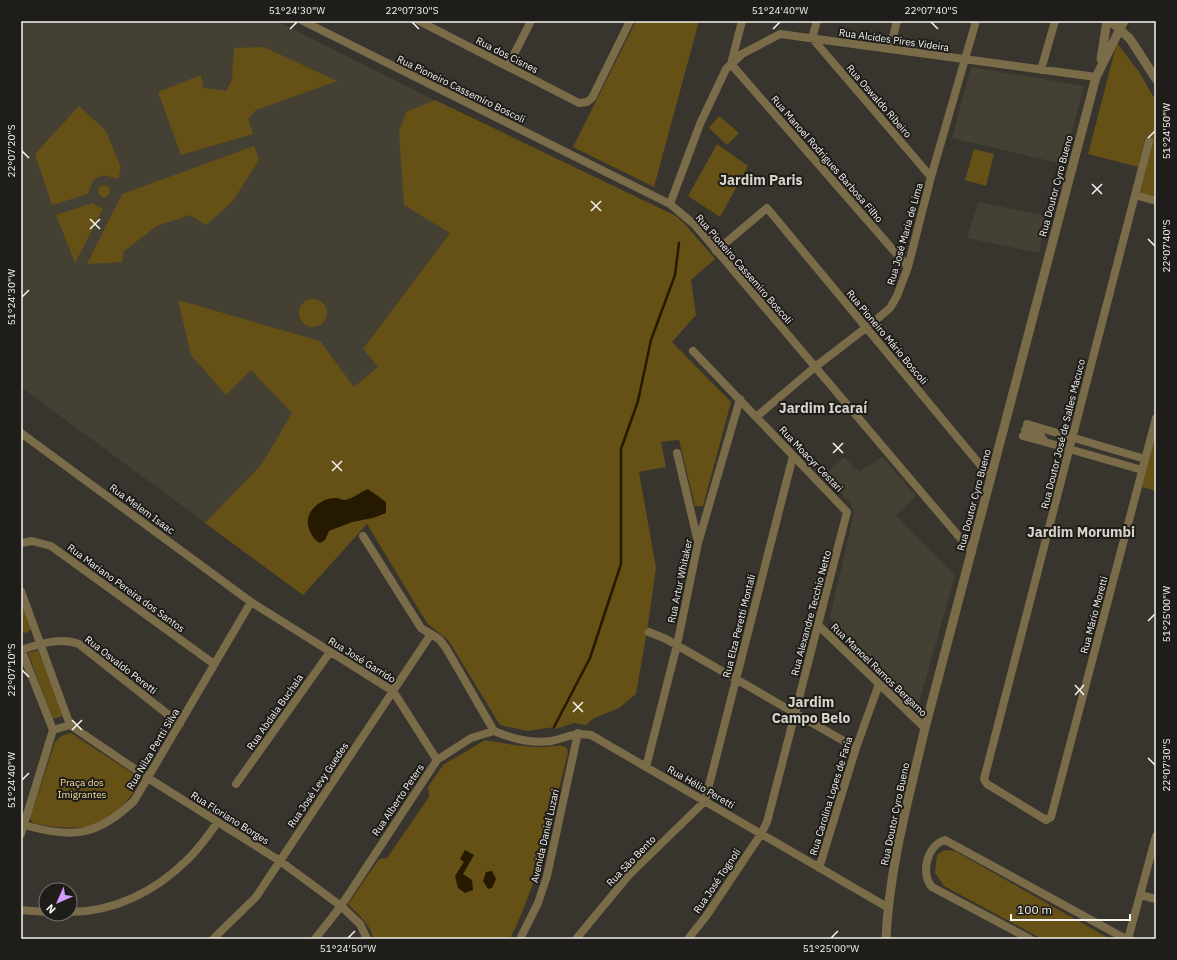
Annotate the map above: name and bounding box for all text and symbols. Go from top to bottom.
text: 51°24'30"W [269,4,325,17]
text: 22°07'30"S [385,4,439,17]
text: 51°24'40"W [752,4,808,17]
text: 22°07'40"S [904,4,958,17]
street label: Rua Alcides Pires Videira [838,26,951,54]
street label: Rua dos Cisnes [474,34,540,76]
street label: Rua Pioneiro Cassemiro Boscoli [395,52,527,126]
street label: Rua Oswaldo Ribeiro [844,62,915,141]
street label: Rua Manoel Rodrigues Barbosa Filho [768,93,886,226]
text: 51°24'50"W [1160,103,1173,159]
text: 22°07'20"S [5,124,18,178]
street label: Rua Doutor Cyro Bueno [1036,133,1076,238]
district label: Jardim Paris [719,171,803,189]
street label: Rua José Maria de Lima [884,181,926,287]
street label: Rua Pioneiro Cassemiro Boscoli [693,211,795,327]
text: 22°07'40"S [1160,219,1173,273]
text: 51°24'30"W [5,269,18,325]
street label: Rua Pioneiro Mário Boscoli [844,287,930,387]
street label: Rua Doutor José de Salles Macuco [1038,357,1088,510]
district label: Jardim Icaraí [779,399,868,417]
street label: Rua Moacyr Cestari [776,423,846,495]
street label: Rua Doutor Cyro Bueno [954,447,994,552]
street label: Rua Melem Isaac [107,481,177,537]
district label: Jardim Morumbi [1027,523,1135,541]
street label: Rua Artur Whitaker [665,538,695,624]
street label: Rua Mariano Pereira dos Santos [65,541,187,635]
street label: Rua Alexandre Tecchio Netto [788,548,834,677]
street label: Rua Elza Peretti Montali [720,573,758,679]
street label: Rua Mário Moretti [1077,575,1111,655]
text: 51°25'00"W [1160,586,1173,642]
street label: Rua Manoel Ramos Bergamo [828,621,930,720]
street label: Rua Osvaldo Peretti [82,633,160,697]
street label: Rua José Garrido [326,634,398,686]
text: 22°07'10"S [5,643,18,697]
street label: Rua Abdala Buchala [244,671,306,753]
district label: Jardim Campo Belo [772,693,850,727]
street label: Rua Nilza Pertti Silva [124,706,183,792]
street label: Rua Carolina Lopes de Faria [807,734,856,857]
text: 22°07'30"S [1160,738,1173,792]
street label: Rua José Levy Guedes [285,740,351,830]
text: 51°24'40"W [5,752,18,808]
street label: Rua Alberto Peters [369,761,427,839]
street label: Rua Doutor Cyro Bueno [878,761,912,867]
street label: Rua Hélio Peretti [665,763,737,811]
park label: Praça dos Imigrantes [58,776,107,801]
street label: Avenida Daniel Luzari [528,788,562,884]
street label: Rua Floriano Borges [188,789,272,847]
street label: Rua São Bento [604,833,659,889]
street label: Rua José Tognoli [690,846,744,916]
north arrow [38,882,78,922]
scale bar [1011,896,1130,922]
text: N [43,901,59,917]
text: 100 m [1017,902,1052,917]
text: 51°24'50"W [320,942,376,955]
text: 51°25'00"W [803,942,859,955]

